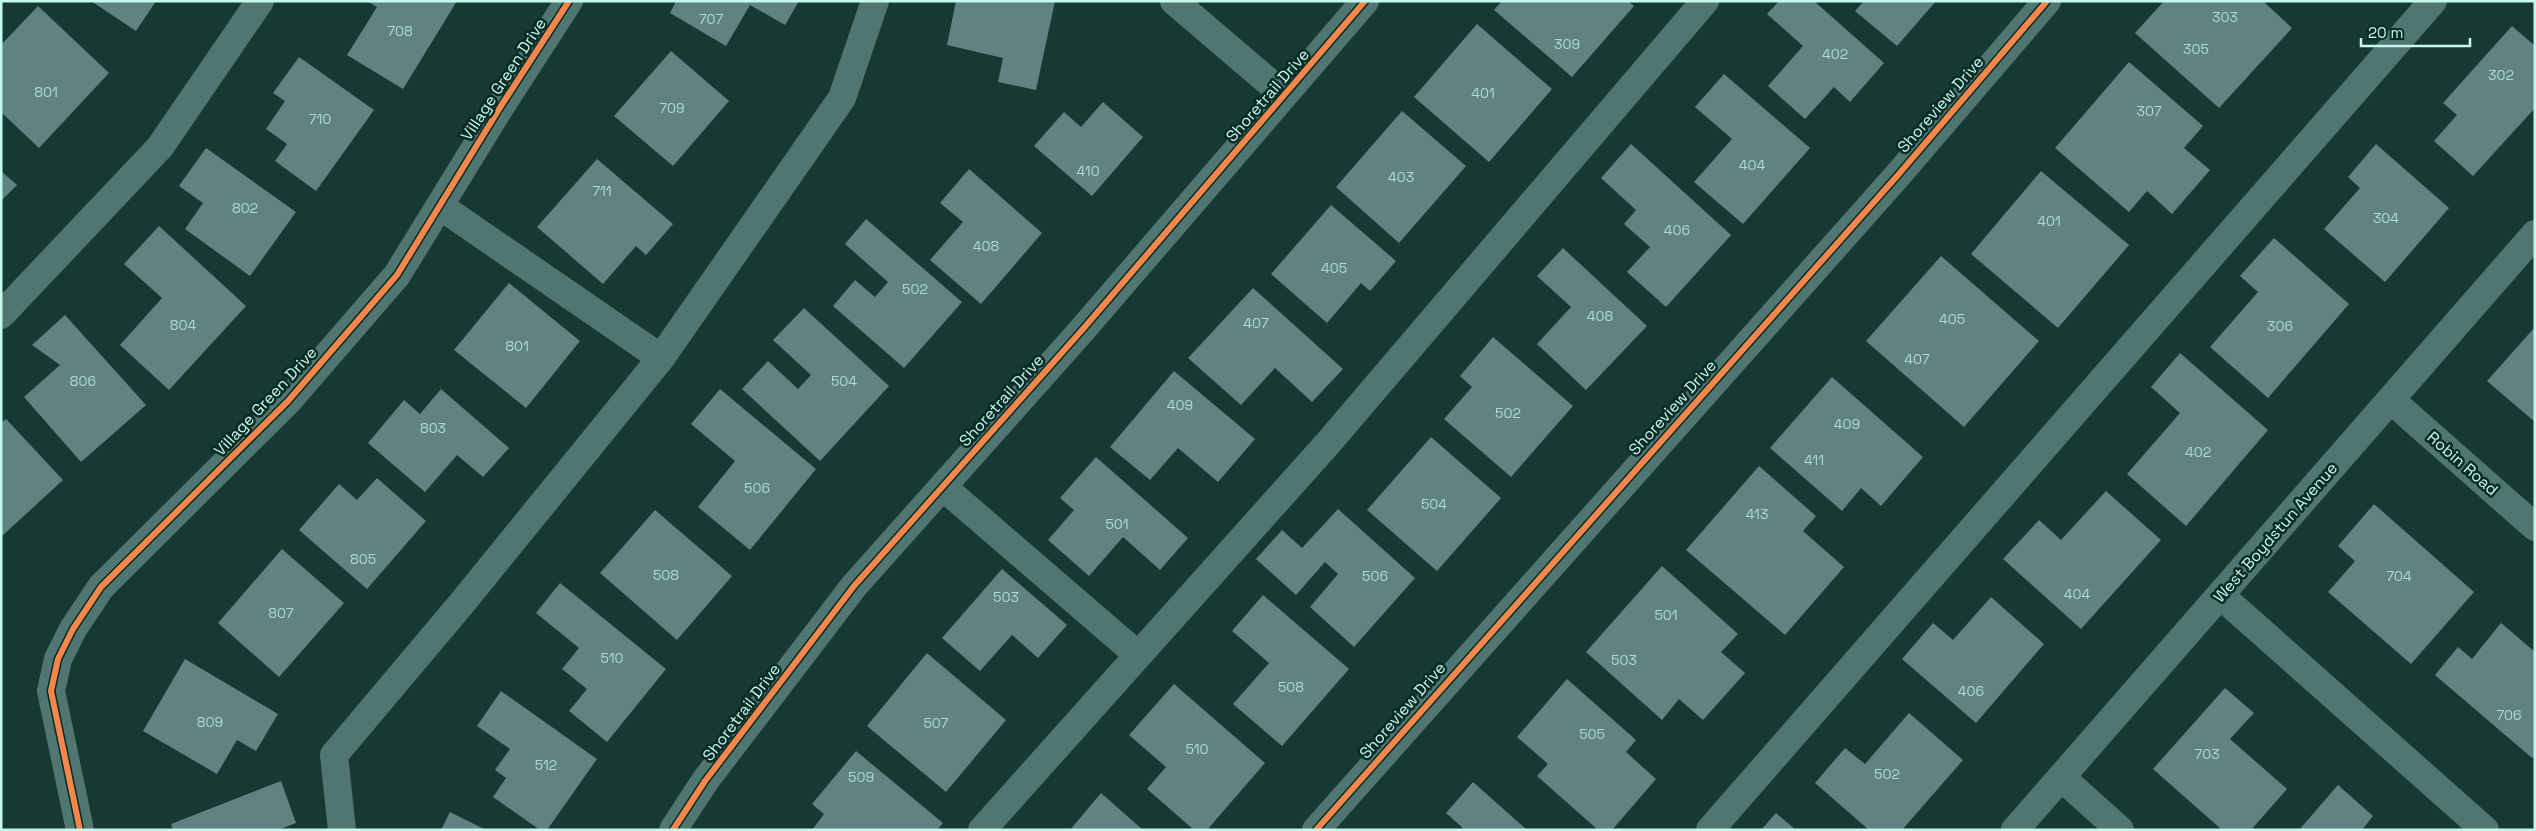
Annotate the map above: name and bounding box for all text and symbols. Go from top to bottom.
house number: 303 [2212,8,2238,26]
house number: 707 [699,10,723,28]
street label: Village Green Drive [456,14,551,145]
scale bar [2361,15,2470,47]
house number: 708 [387,22,413,40]
text: 20 m [2368,23,2403,42]
house number: 309 [1554,35,1580,53]
house number: 305 [2183,40,2209,58]
street label: Shoretrail Drive [1221,44,1314,146]
house number: 402 [1822,45,1848,63]
street label: Shoreview Drive [1893,52,1988,157]
house number: 302 [2488,66,2514,84]
house number: 801 [34,83,58,101]
house number: 401 [1471,84,1495,102]
house number: 709 [659,99,685,117]
house number: 307 [2136,102,2162,120]
house number: 710 [309,110,331,128]
house number: 404 [1739,156,1765,174]
house number: 410 [1076,162,1100,180]
house number: 403 [1388,168,1414,186]
house number: 711 [592,182,612,200]
house number: 802 [232,199,258,217]
house number: 304 [2373,209,2399,227]
house number: 401 [2037,212,2061,230]
house number: 406 [1664,221,1690,239]
house number: 408 [973,237,999,255]
house number: 405 [1321,259,1347,277]
house number: 502 [902,280,928,298]
house number: 408 [1587,307,1613,325]
house number: 405 [1939,310,1965,328]
house number: 407 [1243,314,1269,332]
house number: 804 [170,316,196,334]
house number: 306 [2267,317,2293,335]
house number: 801 [505,337,529,355]
street label: Village Green Drive [209,342,321,460]
street label: Shoretrail Drive [954,350,1048,451]
house number: 407 [1904,350,1930,368]
street label: Shoreview Drive [1624,355,1721,460]
house number: 806 [70,372,96,390]
house number: 504 [831,372,857,390]
house number: 409 [1167,396,1193,414]
house number: 502 [1495,404,1521,422]
house number: 409 [1834,415,1860,433]
house number: 803 [420,419,446,437]
street label: Robin Road [2423,427,2503,500]
house number: 402 [2185,443,2211,461]
house number: 411 [1804,451,1824,469]
street label: West Boydstun Avenue [2209,458,2342,607]
house number: 506 [744,479,770,497]
house number: 504 [1421,495,1447,513]
house number: 413 [1746,505,1768,523]
house number: 501 [1105,515,1129,533]
house number: 805 [350,550,376,568]
house number: 508 [653,566,679,584]
house number: 506 [1362,567,1388,585]
house number: 704 [2386,567,2412,585]
house number: 404 [2064,585,2090,603]
house number: 503 [993,588,1019,606]
house number: 807 [268,604,294,622]
house number: 501 [1654,606,1678,624]
house number: 510 [600,649,624,667]
house number: 503 [1611,651,1637,669]
street label: Shoreview Drive [1355,658,1450,763]
street label: Shoretrail Drive [698,659,785,765]
house number: 508 [1278,678,1304,696]
house number: 406 [1958,682,1984,700]
house number: 706 [2496,706,2522,724]
house number: 809 [197,713,223,731]
house number: 507 [923,714,949,732]
house number: 505 [1579,725,1605,743]
house number: 510 [1185,740,1209,758]
house number: 703 [2194,745,2220,763]
house number: 512 [535,756,557,774]
house number: 502 [1874,765,1900,783]
house number: 509 [848,768,874,786]

